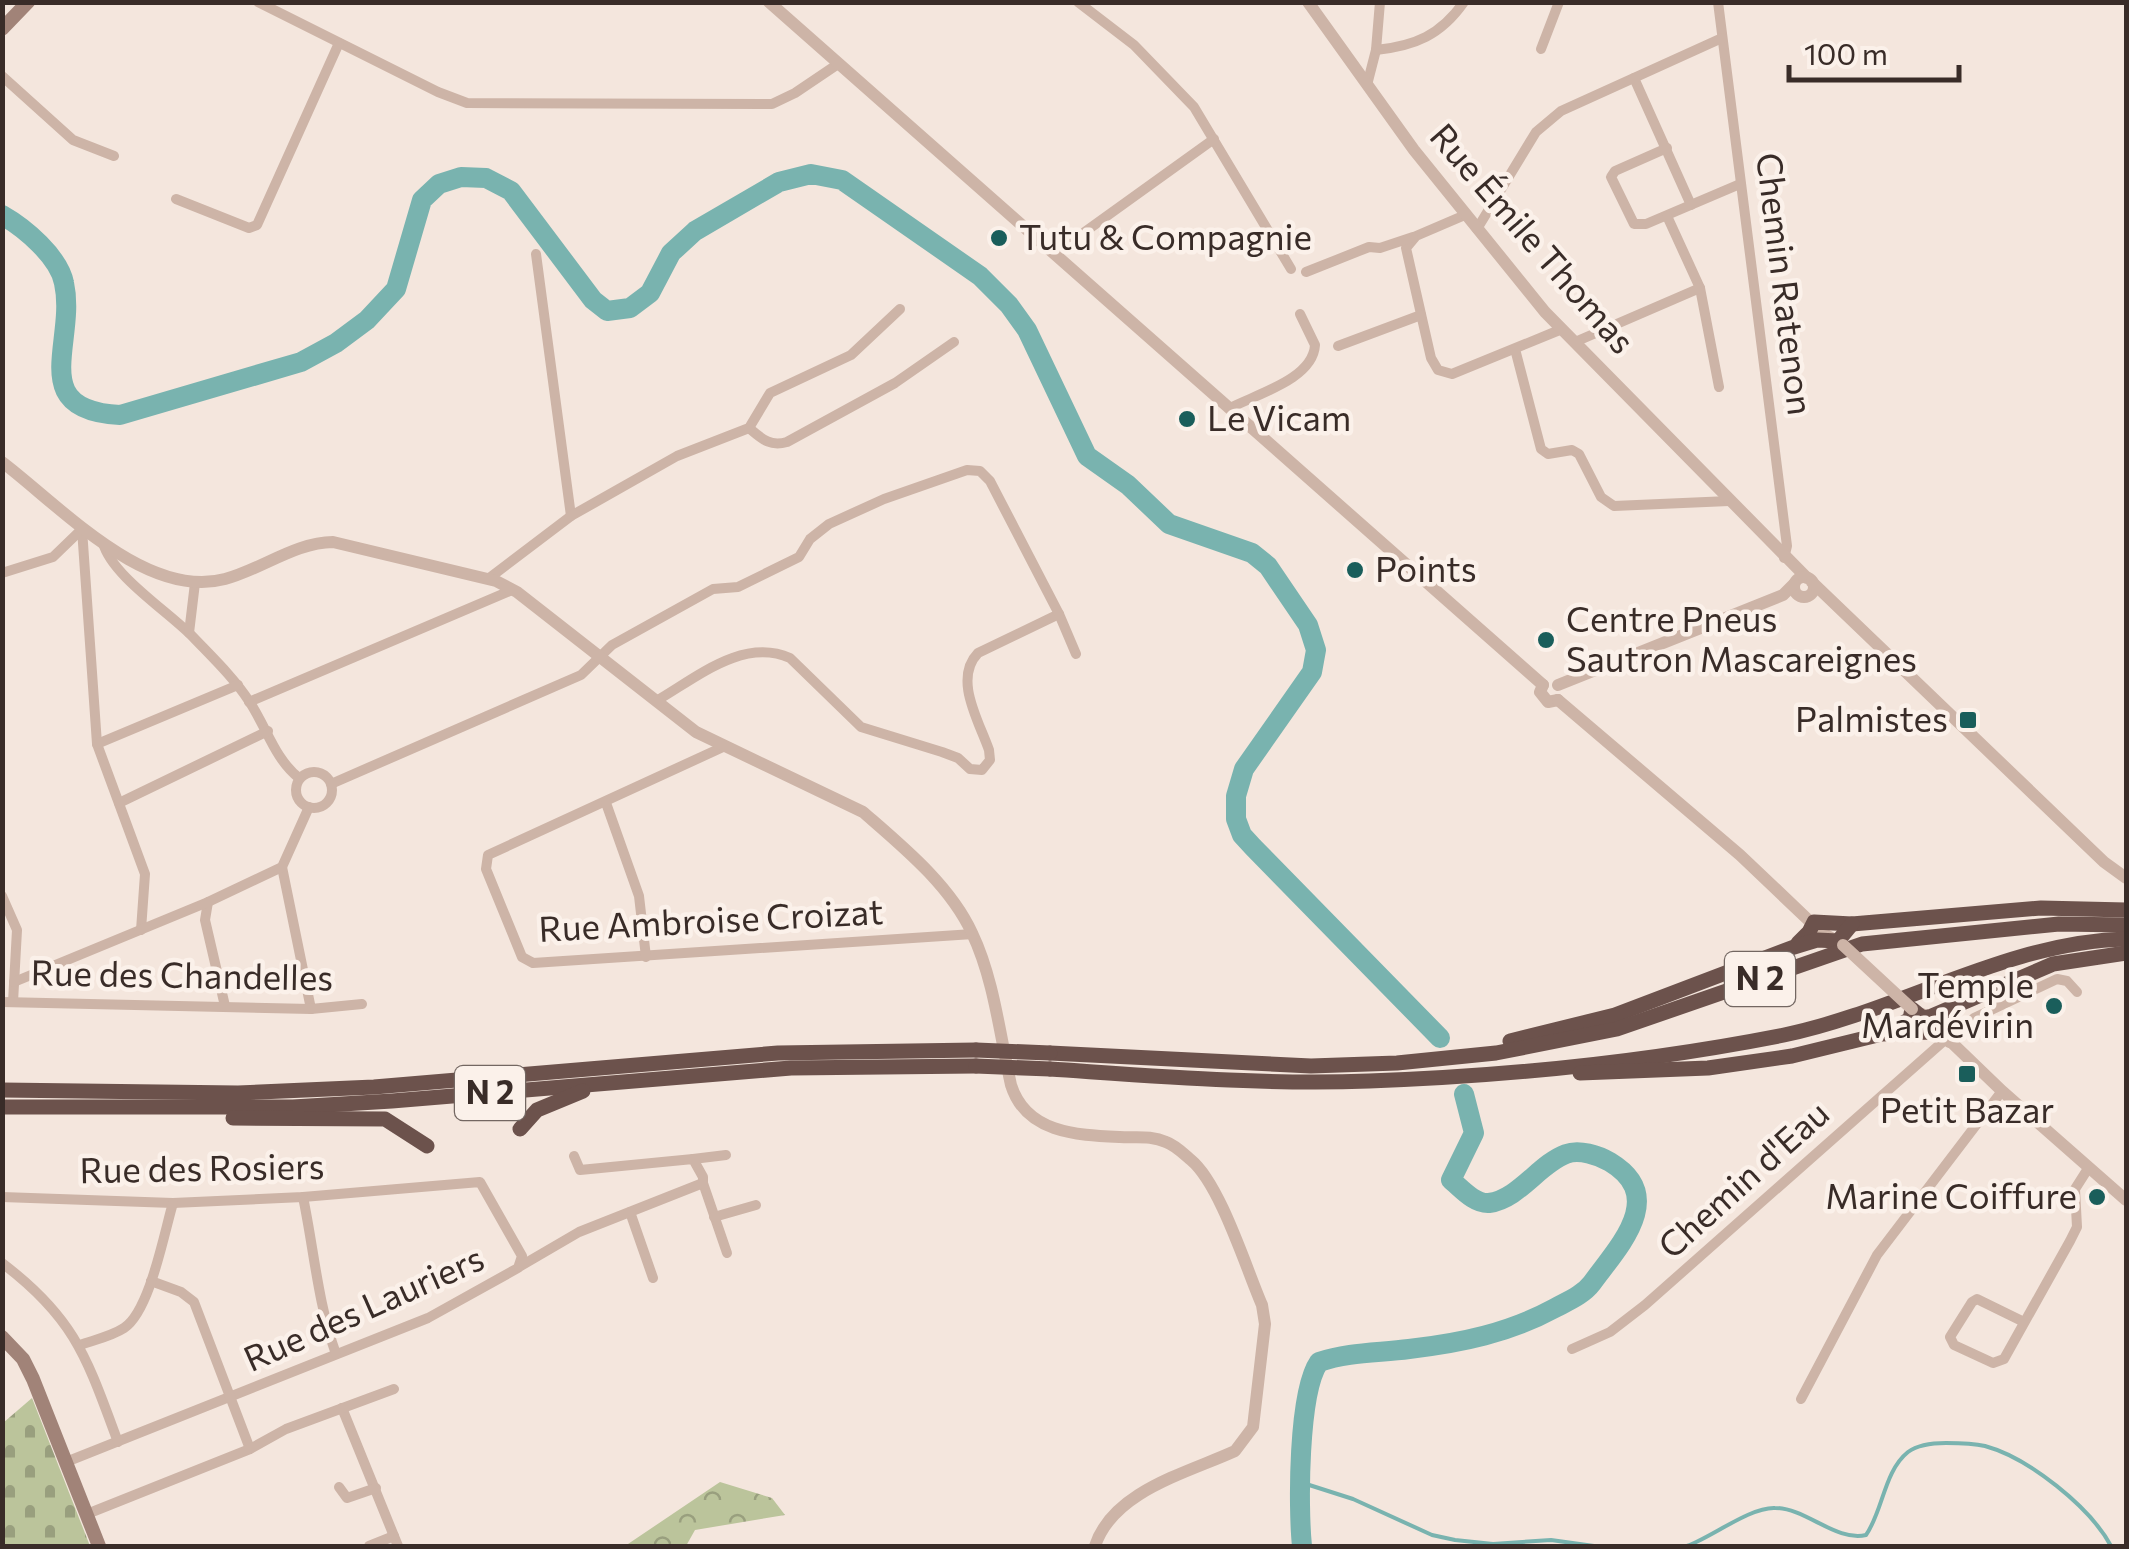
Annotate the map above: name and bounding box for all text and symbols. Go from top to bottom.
scale bar [1789,20,1959,82]
text: 100 m [1804,34,1888,71]
street label: Rue Émile Thomas [1422,114,1645,361]
street label: Chemin Ratenon [1749,150,1824,417]
place label: Tutu & Compagnie [1019,214,1312,257]
marker: Tutu & Compagnie [988,227,1010,249]
place label: Le Vicam [1207,395,1351,438]
marker: Le Vicam [1176,408,1198,430]
place label: Points [1375,546,1477,589]
marker: Points [1344,559,1366,581]
place label: Centre Pneus Sautron Mascareignes [1566,596,1917,679]
marker: Centre Pneus Sautron Mascareignes [1535,629,1557,651]
place label: Palmistes [1795,696,1948,739]
marker: Palmistes [1957,709,1979,731]
street label: Rue Ambroise Croizat [537,888,884,949]
street label: Rue des Chandelles [30,949,334,998]
road number: N 2 [1725,952,1795,1006]
place label: Temple Mardévirin [1861,962,2034,1045]
marker: Temple Mardévirin [2043,995,2065,1017]
marker: Petit Bazar [1956,1063,1978,1085]
road number: N 2 [455,1066,525,1120]
place label: Petit Bazar [1880,1087,2054,1130]
street label: Chemin d'Eau [1648,1090,1836,1266]
street label: Rue des Rosiers [79,1143,325,1190]
place label: Marine Coiffure [1825,1173,2077,1216]
marker: Marine Coiffure [2086,1186,2108,1208]
street label: Rue des Lauriers [236,1235,490,1379]

